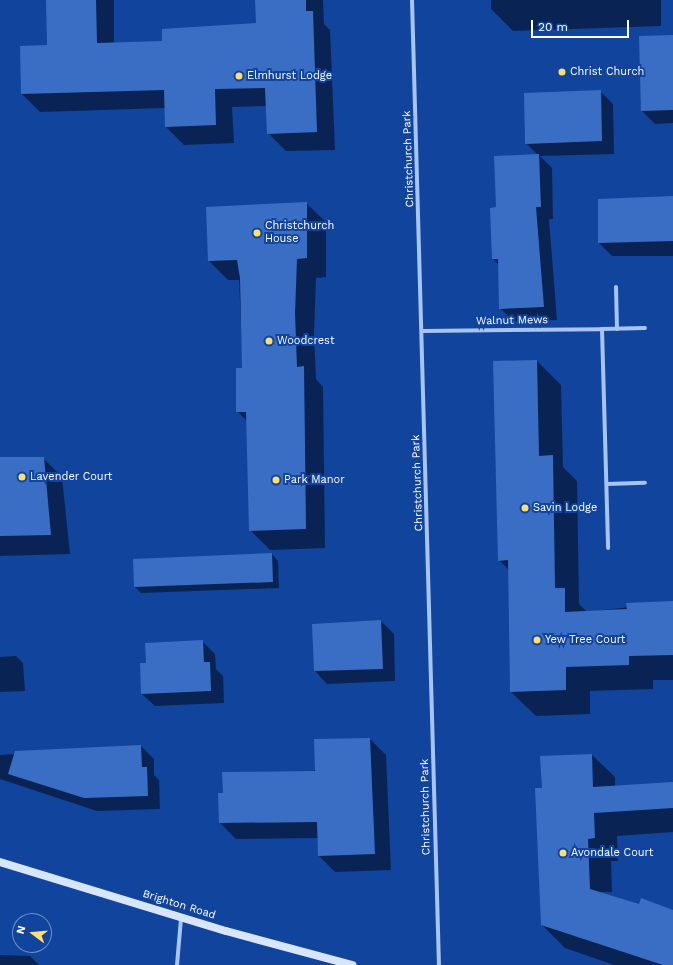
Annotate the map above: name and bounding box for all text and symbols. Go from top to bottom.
scale bar [533,12,631,38]
text: 20 m [538,20,568,34]
place label: Christ Church [570,65,644,79]
marker: Christ Church [557,67,567,77]
place label: Elmhurst Lodge [247,69,332,83]
marker: Elmhurst Lodge [234,71,244,81]
street label: Christchurch Park [401,110,417,208]
place label: Christchurch House [265,220,334,246]
marker: Christchurch House [252,228,262,238]
street label: Walnut Mews [476,314,548,328]
place label: Woodcrest [277,334,335,348]
marker: Woodcrest [264,336,274,346]
street label: Christchurch Park [410,434,426,532]
place label: Lavender Court [30,470,113,484]
marker: Lavender Court [17,472,27,482]
place label: Park Manor [284,473,345,487]
marker: Park Manor [271,475,281,485]
place label: Savin Lodge [533,501,597,515]
marker: Savin Lodge [520,503,530,513]
place label: Yew Tree Court [545,633,626,647]
marker: Yew Tree Court [532,635,542,645]
street label: Christchurch Park [419,759,433,855]
place label: Avondale Court [571,846,653,860]
marker: Avondale Court [558,848,568,858]
street label: Brighton Road [141,888,217,922]
north arrow [12,913,52,953]
text: N [14,924,28,936]

